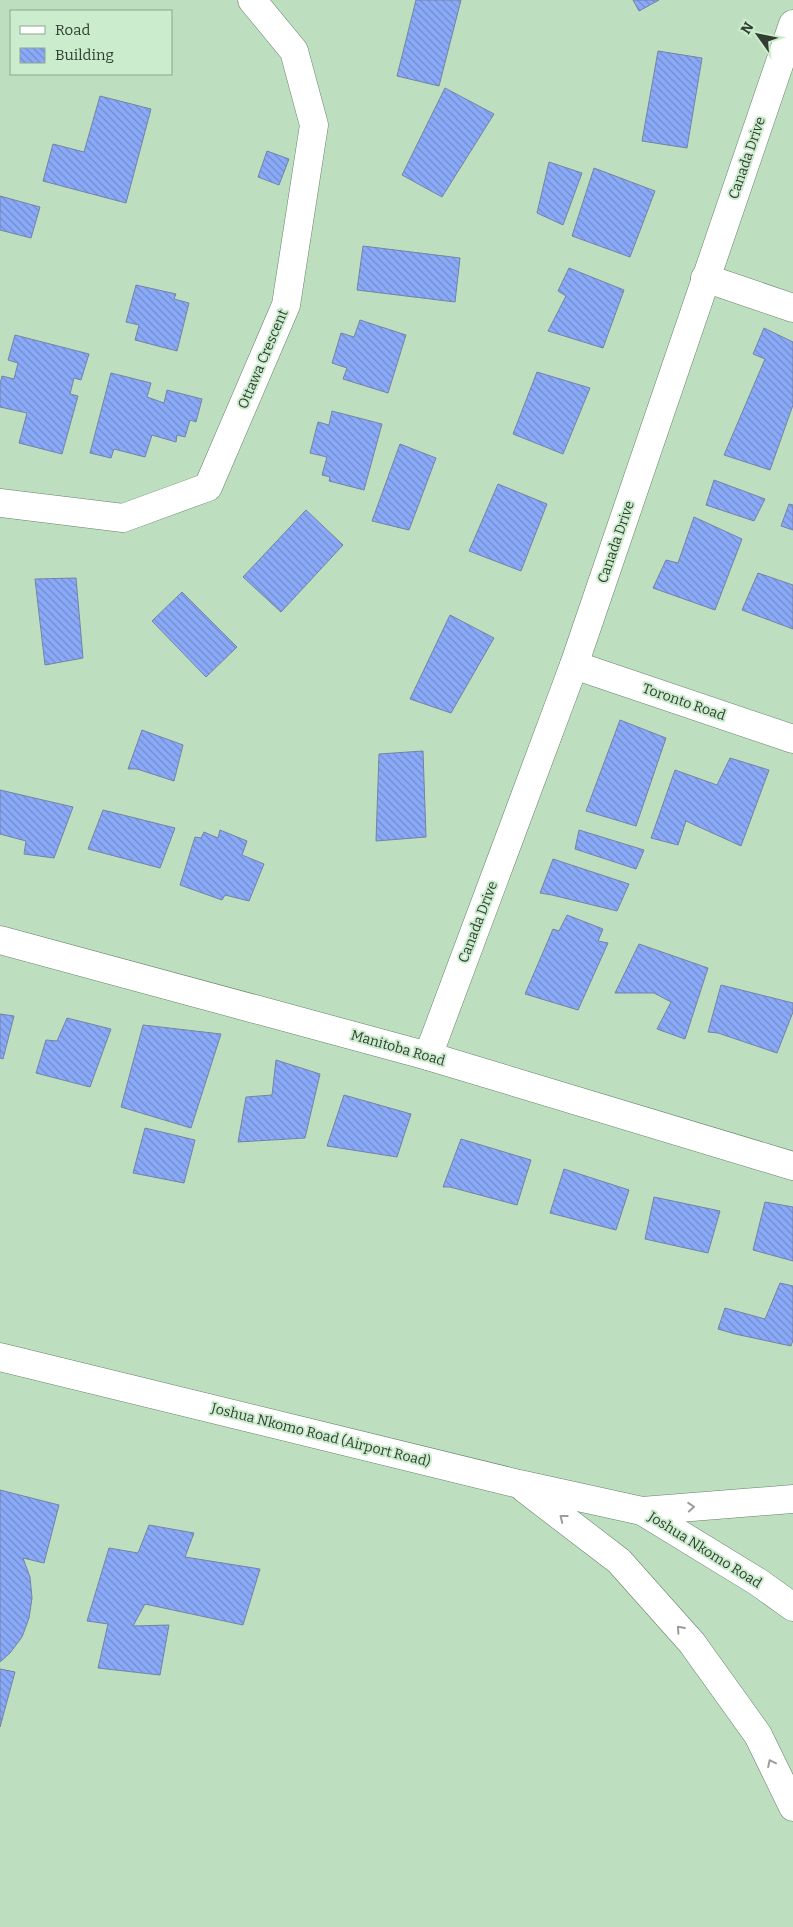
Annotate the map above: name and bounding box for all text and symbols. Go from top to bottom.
legend [10,10,172,75]
north arrow [733,10,783,60]
text: N [737,19,758,37]
text: Road [55,21,90,39]
text: Building [55,46,114,64]
street label: Canada Drive [725,115,769,201]
street label: Ottawa Crescent [234,307,292,411]
street label: Canada Drive [594,499,638,585]
street label: Toronto Road [640,680,728,724]
street label: Canada Drive [455,879,501,965]
street label: Manitoba Road [349,1026,447,1070]
street label: Joshua Nkomo Road (Airport Road) [209,1399,432,1471]
one-way arrow [687,1502,695,1513]
street label: Joshua Nkomo Road [644,1508,765,1592]
one-way arrow [559,1514,568,1523]
one-way arrow [677,1626,686,1635]
one-way arrow [767,1759,778,1768]

